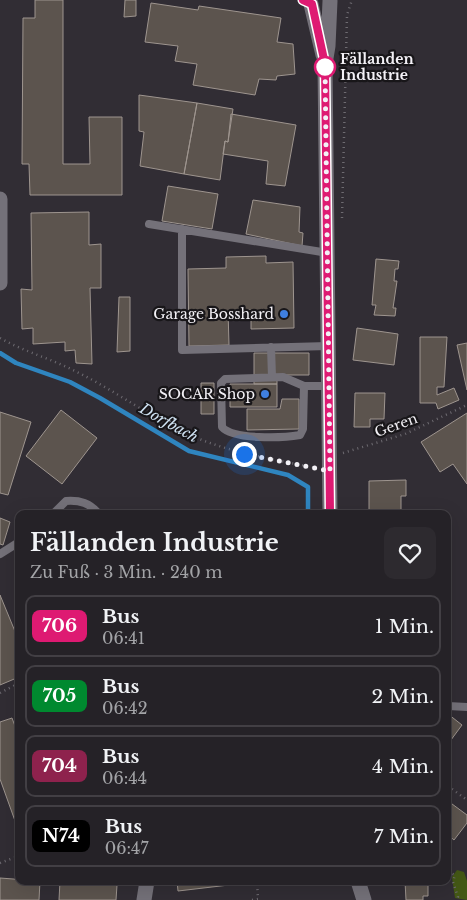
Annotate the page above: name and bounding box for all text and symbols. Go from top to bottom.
place label: Fällanden Industrie [340,50,414,84]
marker: Fällanden Industrie [314,56,336,78]
place label: Garage Bosshard [153,305,275,323]
marker: Garage Bosshard [278,308,290,320]
place label: SOCAR Shop [159,385,255,403]
marker: SOCAR Shop [259,388,271,400]
water label: Dorfbach [136,398,202,447]
street label: Geren [372,409,420,441]
your location [232,442,257,467]
button: heart [384,527,436,579]
text: Fällanden Industrie [30,528,279,557]
text: Zu Fuß · 3 Min. · 240 m [30,562,222,582]
text: Bus [102,605,139,628]
text: 706 [42,615,77,637]
text: 1 Min. [375,615,434,638]
text: 06:41 [102,628,145,648]
text: Bus [102,675,139,698]
text: 705 [43,685,76,707]
text: 2 Min. [372,685,434,708]
text: 06:42 [102,698,148,718]
text: Bus [102,745,139,768]
text: 704 [42,755,77,777]
text: 4 Min. [372,755,434,778]
text: 06:44 [102,768,147,788]
text: Bus [105,815,142,838]
text: N74 [42,825,80,847]
text: 7 Min. [374,825,434,848]
text: 06:47 [105,838,149,858]

